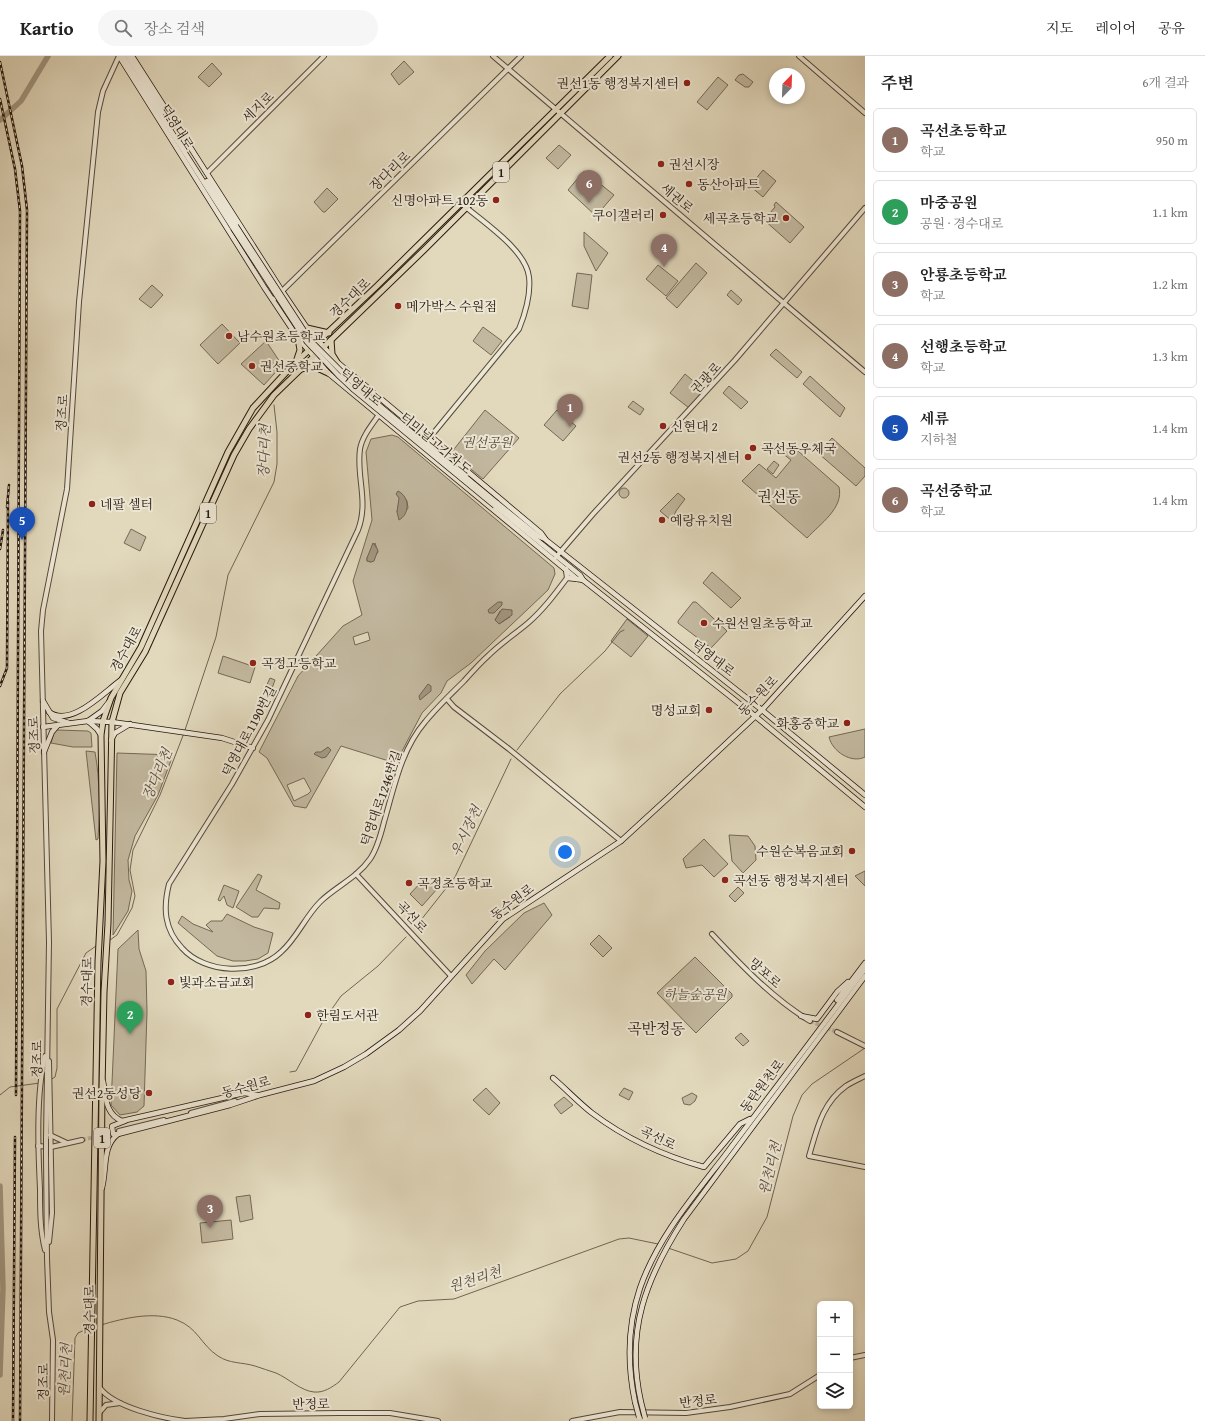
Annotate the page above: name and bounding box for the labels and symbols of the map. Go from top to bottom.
north arrow [769,68,805,104]
place label: 권선1동 행정복지센터 [557,74,679,93]
marker: 권선1동 행정복지센터 [682,78,692,88]
street label: 세지로 [238,87,278,127]
street label: 덕영대로 [156,101,199,154]
street label: 장다리로 [365,146,415,195]
place label: 권선시장 [669,155,720,174]
marker: 권선시장 [656,159,666,169]
road number: 1 [493,162,509,182]
pin: 6 [576,170,602,203]
place label: 동산아파트 [697,175,760,194]
street label: 세권로 [656,179,698,218]
marker: 동산아파트 [684,179,694,189]
place label: 신명아파트 102동 [391,191,488,210]
marker: 신명아파트 102동 [491,195,501,205]
place label: 쿠이갤러리 [592,206,655,225]
place label: 세곡초등학교 [703,209,778,228]
marker: 쿠이갤러리 [658,210,668,220]
marker: 세곡초등학교 [781,213,791,223]
pin: 4 [651,234,677,267]
street label: 경수대로 [325,273,375,322]
place label: 메가박스 수원점 [406,297,497,316]
marker: 메가박스 수원점 [393,301,403,311]
place label: 남수원초등학교 [237,327,325,346]
marker: 남수원초등학교 [224,331,234,341]
place label: 권선중학교 [260,357,323,376]
street label: 권광로 [686,357,726,398]
marker: 권선중학교 [247,361,257,371]
street label: 덕영대로 [336,364,387,411]
street label: 정조로 [51,393,73,432]
pin: 1 [557,394,583,427]
street label: 터미널고가차도 [396,407,476,479]
place label: 신현대 2 [671,417,718,436]
marker: 신현대 2 [658,421,668,431]
water label: 장다리천 [253,422,275,478]
park label: 권선공원 [462,433,514,452]
place label: 곡선동우체국 [761,439,837,458]
marker: 곡선동우체국 [748,443,758,453]
place label: 권선2동 행정복지센터 [618,448,740,467]
marker: 권선2동 행정복지센터 [743,452,753,462]
district label: 권선동 [757,486,801,507]
place label: 네팔 셀터 [100,495,153,514]
marker: 네팔 셀터 [87,499,97,509]
road number: 1 [200,503,216,523]
pin: 5 [9,507,35,540]
place label: 예랑유치원 [670,511,733,530]
marker: 예랑유치원 [657,515,667,525]
place label: 수원선일초등학교 [712,614,813,633]
marker: 수원선일초등학교 [699,618,709,628]
street label: 경수대로 [106,622,147,676]
street label: 덕영대로 [687,635,739,681]
place label: 곡정고등학교 [261,654,337,673]
marker: 곡정고등학교 [248,658,258,668]
street label: 동수원로 [734,671,783,721]
street label: 덕영대로1190번길 [217,682,281,780]
place label: 명성교회 [651,701,701,720]
marker: 명성교회 [704,705,714,715]
place label: 화홍중학교 [776,714,839,733]
street label: 정조로 [24,715,44,754]
marker: 화홍중학교 [842,718,852,728]
water label: 장다리천 [137,744,177,803]
street label: 덕영대로1246번길 [356,747,406,849]
water label: 우시장천 [446,801,487,860]
your location [555,842,575,862]
place label: 수원순복음교회 [756,842,844,861]
marker: 수원순복음교회 [847,846,857,856]
place label: 곡선동 행정복지센터 [733,871,849,890]
place label: 곡정초등학교 [417,874,493,893]
marker: 곡선동 행정복지센터 [720,875,730,885]
marker: 곡정초등학교 [404,878,414,888]
street label: 동수원로 [486,879,538,925]
street label: 곡선로 [392,897,432,938]
street label: 망포로 [745,953,786,993]
street label: 경수대로 [77,956,97,1007]
place label: 빛과소금교회 [179,973,254,992]
marker: 빛과소금교회 [166,977,176,987]
park label: 하늘숲공원 [664,985,728,1004]
pin: 2 [117,1001,143,1034]
place label: 한림도서관 [316,1006,379,1025]
marker: 한림도서관 [303,1010,313,1020]
district label: 곡반정동 [627,1018,685,1039]
street label: 정조로 [27,1040,47,1078]
street label: 동탄원천로 [736,1055,789,1117]
street label: 동수원로 [219,1071,273,1103]
place label: 권선2동성당 [72,1084,141,1103]
marker: 권선2동성당 [144,1088,154,1098]
street label: 곡선로 [637,1121,679,1155]
road number: 1 [94,1128,110,1148]
water label: 원천리천 [754,1138,787,1197]
pin: 3 [197,1195,223,1228]
water label: 원천리천 [446,1261,505,1297]
street label: 경수대로 [80,1284,99,1335]
water label: 원천리천 [54,1341,76,1398]
street label: 정조로 [34,1363,53,1401]
street label: 반정로 [678,1390,718,1412]
street label: 반정로 [292,1394,330,1414]

